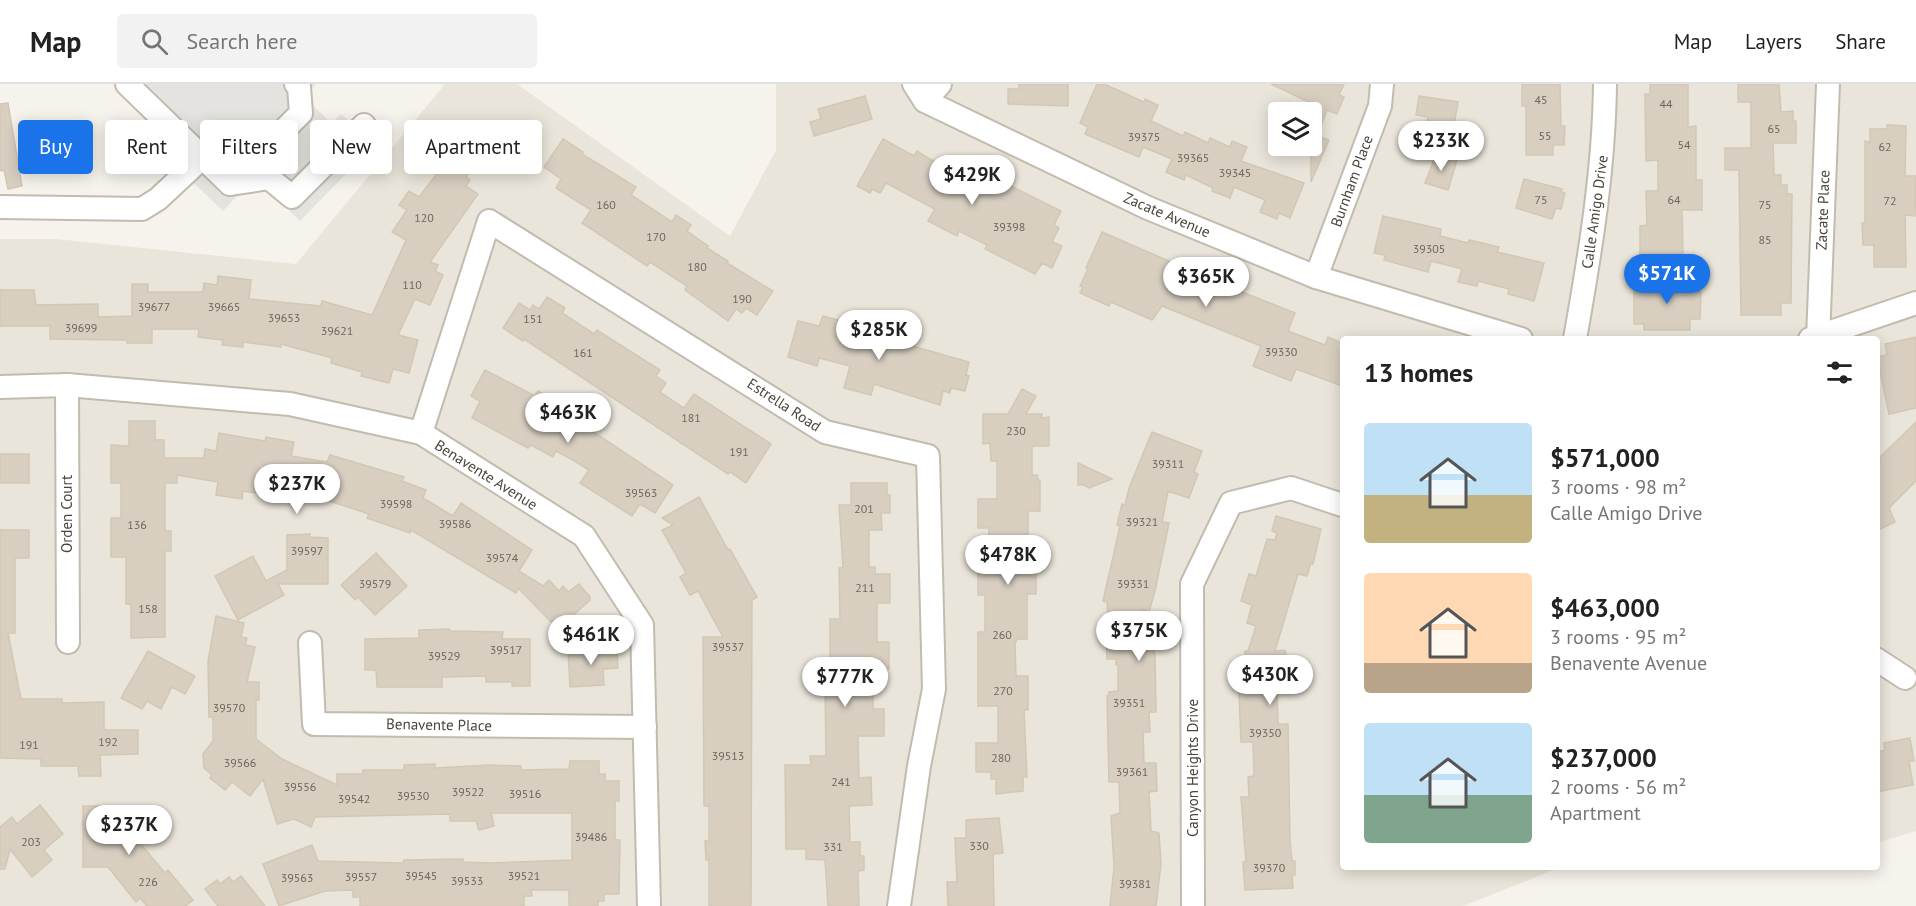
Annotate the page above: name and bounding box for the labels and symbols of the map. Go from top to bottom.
house number: 45 [1534,92,1548,107]
house number: 44 [1659,96,1673,111]
pin: $233K [1399,121,1483,172]
house number: 65 [1767,121,1781,136]
house number: 55 [1538,128,1552,143]
house number: 39375 [1128,129,1160,144]
street label: Burnham Place [1326,132,1377,229]
house number: 54 [1677,137,1691,152]
house number: 62 [1878,139,1892,154]
house number: 39365 [1177,150,1209,165]
street label: Calle Amigo Drive [1577,154,1612,270]
pin: $429K [930,155,1014,206]
house number: 39345 [1219,165,1251,180]
street label: Zacate Place [1812,170,1833,250]
street label: Zacate Avenue [1121,188,1213,241]
house number: 75 [1534,192,1548,207]
house number: 64 [1667,192,1681,207]
house number: 72 [1883,193,1897,208]
house number: 160 [596,197,616,212]
house number: 75 [1758,197,1772,212]
house number: 120 [414,210,434,225]
house number: 39398 [993,219,1025,234]
house number: 170 [646,229,666,244]
house number: 85 [1758,232,1772,247]
house number: 39305 [1413,241,1445,256]
pin: $571K [1625,254,1709,305]
pin: $365K [1164,257,1248,308]
house number: 180 [687,259,707,274]
house number: 110 [402,277,422,292]
house number: 190 [732,291,752,306]
house number: 39677 [138,299,170,314]
house number: 39665 [208,299,240,314]
house number: 39653 [268,310,300,325]
pin: $285K [837,310,921,361]
house number: 151 [523,311,543,326]
house number: 39699 [65,320,97,335]
house number: 39621 [321,323,353,338]
house number: 39330 [1265,344,1298,359]
house number: 161 [573,345,593,360]
street label: Estrella Road [744,374,825,435]
pin: $463K [526,393,610,444]
house number: 181 [681,410,701,425]
house number: 230 [1006,423,1026,438]
street label: Benavente Avenue [431,435,541,514]
house number: 191 [729,444,749,459]
house number: 39311 [1152,456,1184,471]
pin: $237K [255,464,339,515]
street label: Orden Court [57,475,76,553]
house number: 39563 [625,485,657,500]
house number: 39598 [380,496,412,511]
house number: 201 [854,501,874,516]
house number: 39321 [1126,514,1158,529]
house number: 39586 [439,516,471,531]
house number: 136 [127,517,147,532]
pin: $478K [966,535,1050,586]
house number: 39597 [291,543,323,558]
house number: 39574 [486,550,519,565]
house number: 39579 [359,576,391,591]
house number: 39331 [1117,576,1149,591]
house number: 211 [855,580,875,595]
house number: 158 [138,601,158,616]
pin: $375K [1097,611,1181,662]
pin: $461K [549,615,633,666]
house number: 260 [992,627,1012,642]
house number: 39537 [712,639,744,654]
house number: 39517 [490,642,522,657]
house number: 39529 [428,648,460,663]
pin: $430K [1228,655,1312,706]
pin: $777K [803,657,887,708]
house number: 270 [993,683,1013,698]
house number: 39351 [1113,695,1145,710]
street label: Canyon Heights Drive [1183,699,1202,837]
house number: 39570 [213,700,246,715]
street label: Benavente Place [386,714,492,735]
house number: 39350 [1249,725,1282,740]
house number: 192 [98,734,118,749]
house number: 191 [19,737,39,752]
house number: 39513 [712,748,744,763]
house number: 280 [991,750,1011,765]
house number: 39566 [224,755,256,770]
house number: 39361 [1116,764,1148,779]
house number: 241 [831,774,851,789]
house number: 39556 [284,779,316,794]
house number: 39522 [452,784,484,799]
house number: 39516 [509,786,541,801]
house number: 39530 [397,788,430,803]
house number: 39542 [338,791,370,806]
pin: $237K [87,805,171,856]
house number: 39486 [575,829,607,844]
house number: 203 [21,834,41,849]
house number: 330 [969,838,989,853]
house number: 331 [823,839,843,854]
house number: 39370 [1253,860,1286,875]
house number: 39545 [405,868,437,883]
house number: 39521 [508,868,540,883]
house number: 39557 [345,869,377,884]
house number: 39563 [281,870,313,885]
house number: 39533 [451,873,483,888]
house number: 226 [138,874,158,889]
house number: 39381 [1119,876,1151,891]

